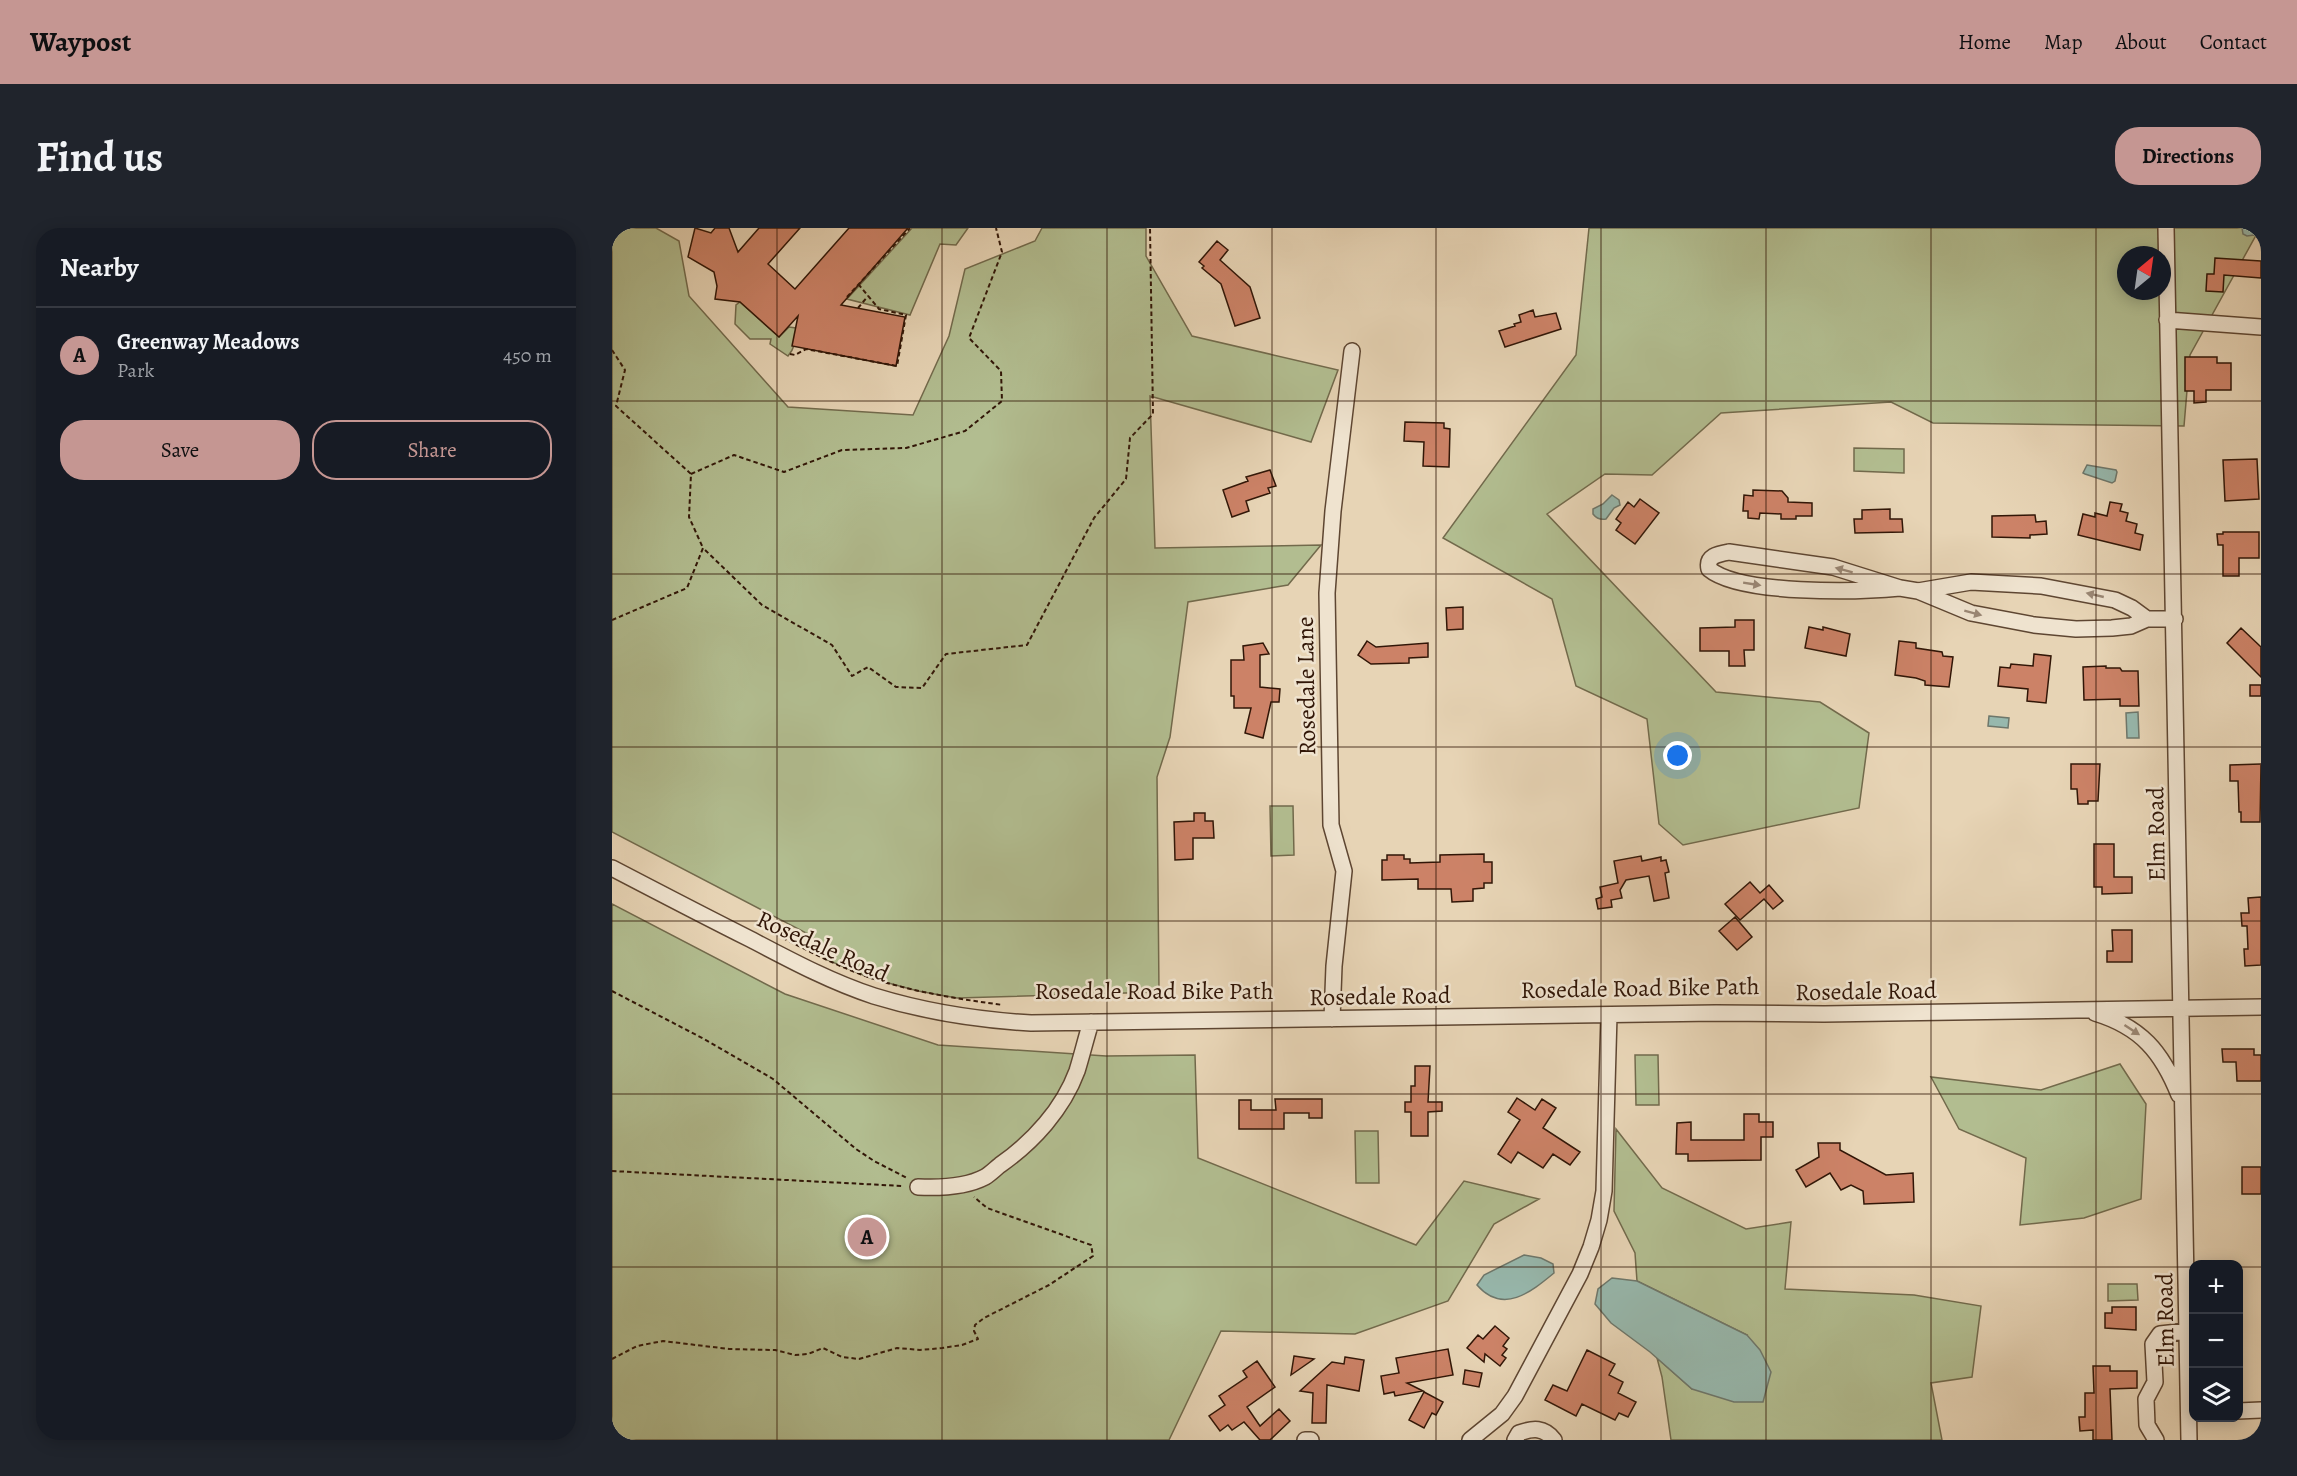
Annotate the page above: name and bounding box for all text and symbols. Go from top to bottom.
text: Waypost [30,23,131,61]
text: Home [1958,28,2011,56]
text: Map [2044,28,2082,56]
text: About [2115,28,2167,56]
text: Contact [2200,28,2267,56]
button: Directions [2115,127,2261,185]
text: Find us [36,128,163,185]
north arrow [2117,246,2171,300]
text: Nearby [60,250,139,285]
text: Greenway Meadows [117,327,299,357]
text: A [73,342,86,369]
text: 450 m [503,342,552,369]
text: Park [117,357,155,384]
button: Save [60,420,300,480]
button: Share [312,420,552,480]
one-way arrow [1835,565,1853,575]
one-way arrow [1743,580,1762,589]
one-way arrow [2085,590,2104,600]
one-way arrow [1964,608,1982,618]
street label: Rosedale Lane [1289,616,1323,756]
your location [1663,741,1692,770]
street label: Elm Road [2139,786,2173,882]
street label: Rosedale Road [752,903,894,989]
street label: Rosedale Road Bike Path [1520,970,1760,1006]
street label: Rosedale Road [1795,974,1937,1008]
street label: Rosedale Road Bike Path [1035,975,1274,1007]
street label: Rosedale Road [1309,979,1451,1013]
one-way arrow [2124,1024,2140,1035]
pin: A [848,1214,886,1260]
map controls [2189,1260,2243,1422]
button: + [2189,1260,2243,1314]
street label: Elm Road [2148,1272,2182,1368]
button: − [2189,1314,2243,1368]
button: layers [2189,1368,2243,1422]

